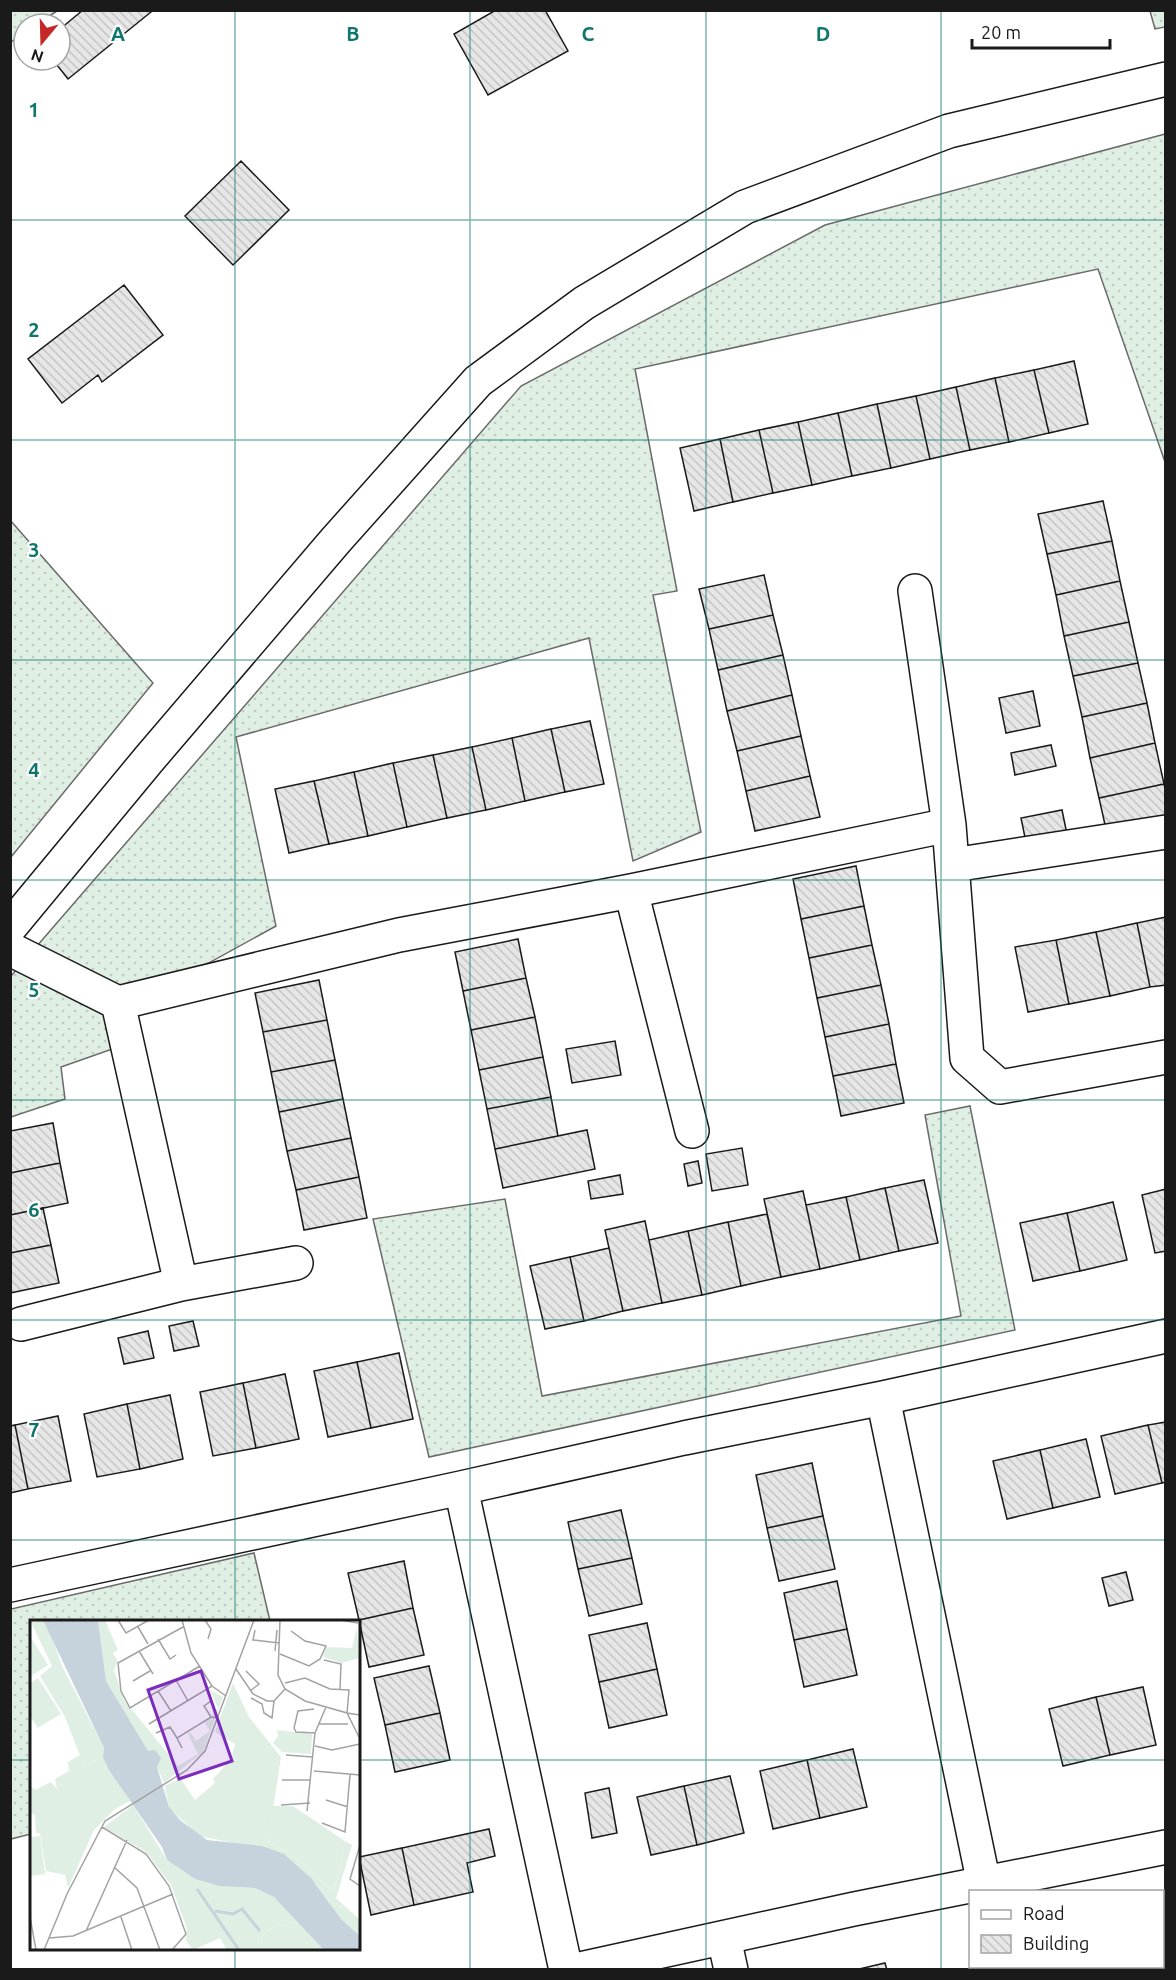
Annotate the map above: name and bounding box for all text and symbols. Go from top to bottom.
north arrow [12,12,72,72]
scale bar [972,12,1110,50]
text: A [111,22,125,45]
text: B [346,22,360,45]
text: C [582,22,595,45]
text: D [816,22,830,45]
text: 20 m [981,22,1021,42]
text: N [29,46,46,67]
text: 1 [28,98,40,121]
text: 2 [28,318,40,341]
text: 3 [28,538,40,561]
text: 4 [28,758,40,781]
text: 5 [28,978,40,1001]
text: 6 [28,1198,40,1221]
text: 7 [28,1418,40,1441]
inset map [30,1620,360,1950]
legend [969,1890,1164,1968]
text: Road [1023,1903,1065,1923]
text: Building [1023,1933,1089,1953]

